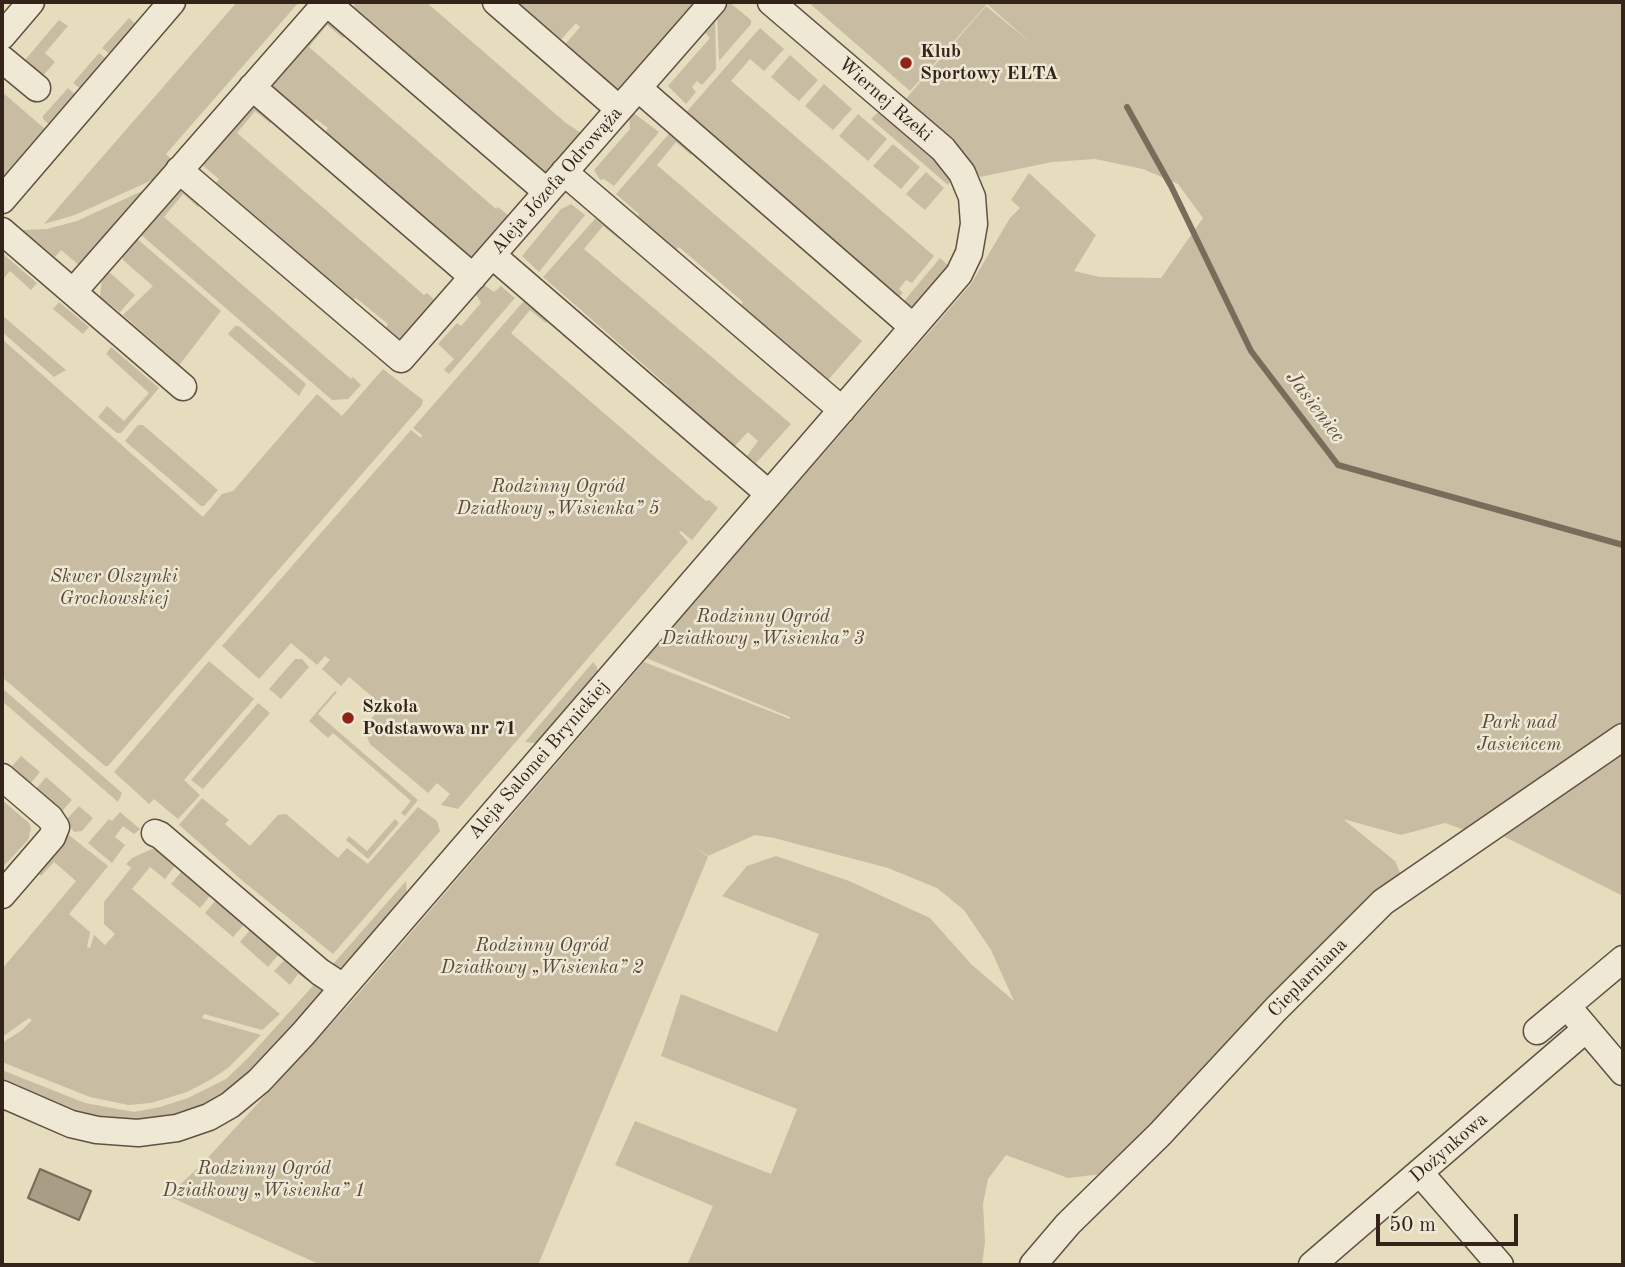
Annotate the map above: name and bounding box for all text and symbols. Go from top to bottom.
place label: Klub Sportowy ELTA [920,41,1058,85]
street label: Wiernej Rzeki [833,53,937,147]
marker: Klub Sportowy ELTA [898,55,914,71]
street label: Aleja Józefa Odrowąża [487,102,627,260]
water label: Jasieniec [1280,366,1350,448]
park label: Rodzinny Ogród Działkowy „Wisienka” 5 [456,476,660,520]
park label: Skwer Olszynki Grochowskiej [50,566,178,610]
park label: Rodzinny Ogród Działkowy „Wisienka” 3 [661,606,865,650]
street label: Aleja Salomei Brynickiej [464,676,614,844]
place label: Szkoła Podstawowa nr 71 [362,696,516,740]
marker: Szkoła Podstawowa nr 71 [340,710,356,726]
park label: Park nad Jasieńcem [1477,712,1561,756]
street label: Cieplarniana [1263,933,1353,1023]
park label: Rodzinny Ogród Działkowy „Wisienka” 2 [440,935,644,979]
street label: Dożynkowa [1406,1108,1492,1188]
park label: Rodzinny Ogród Działkowy „Wisienka” 1 [162,1158,366,1202]
scale bar [1380,1200,1522,1244]
text: 50 m [1389,1215,1436,1236]

